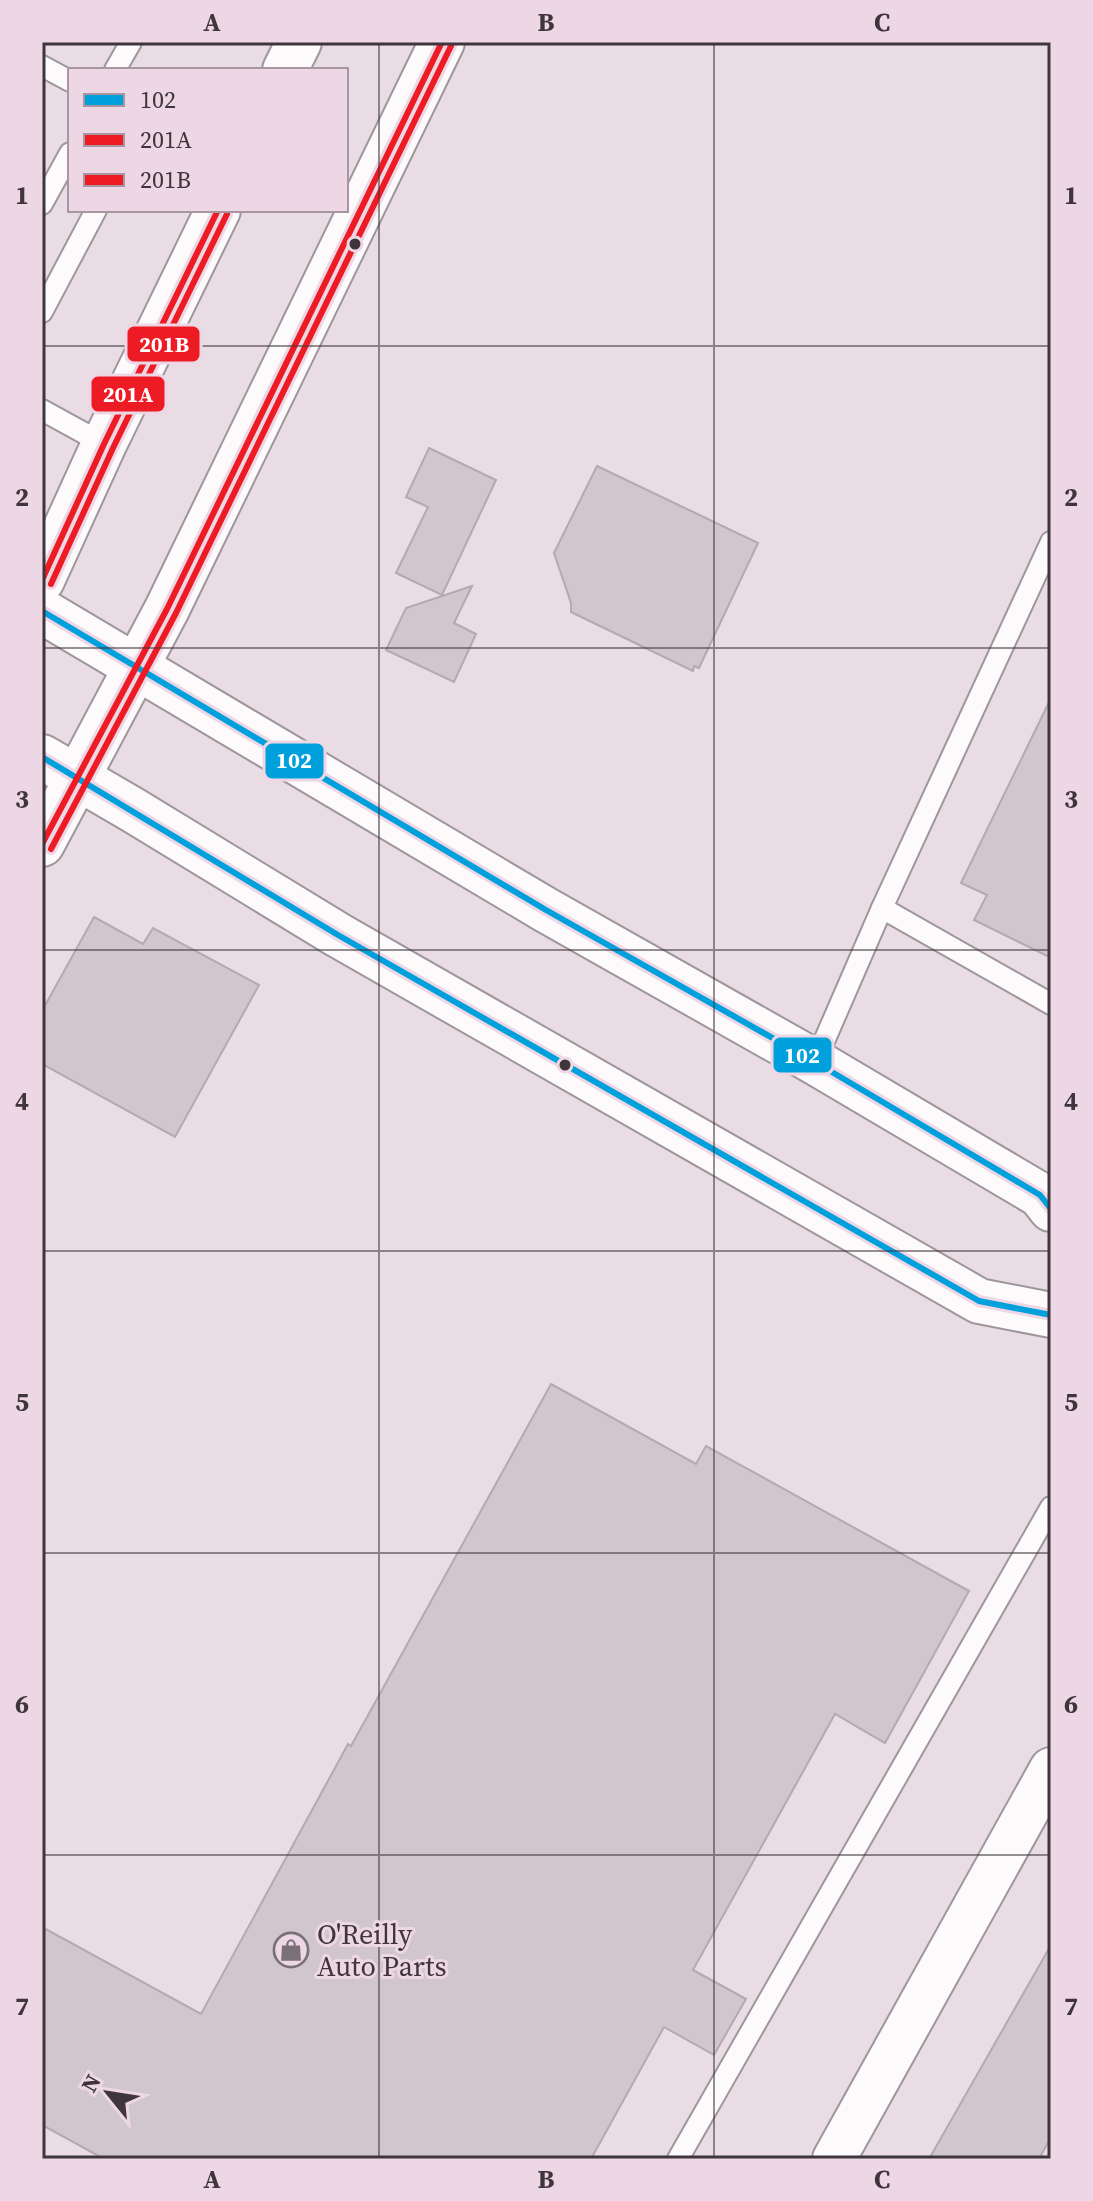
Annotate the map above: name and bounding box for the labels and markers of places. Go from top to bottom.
unlabelled marker [347,236,363,252]
unlabelled marker [557,1057,573,1073]
place label: O'Reilly Auto Parts [317,1915,447,1985]
shop icon: O'Reilly Auto Parts [272,1931,310,1969]

